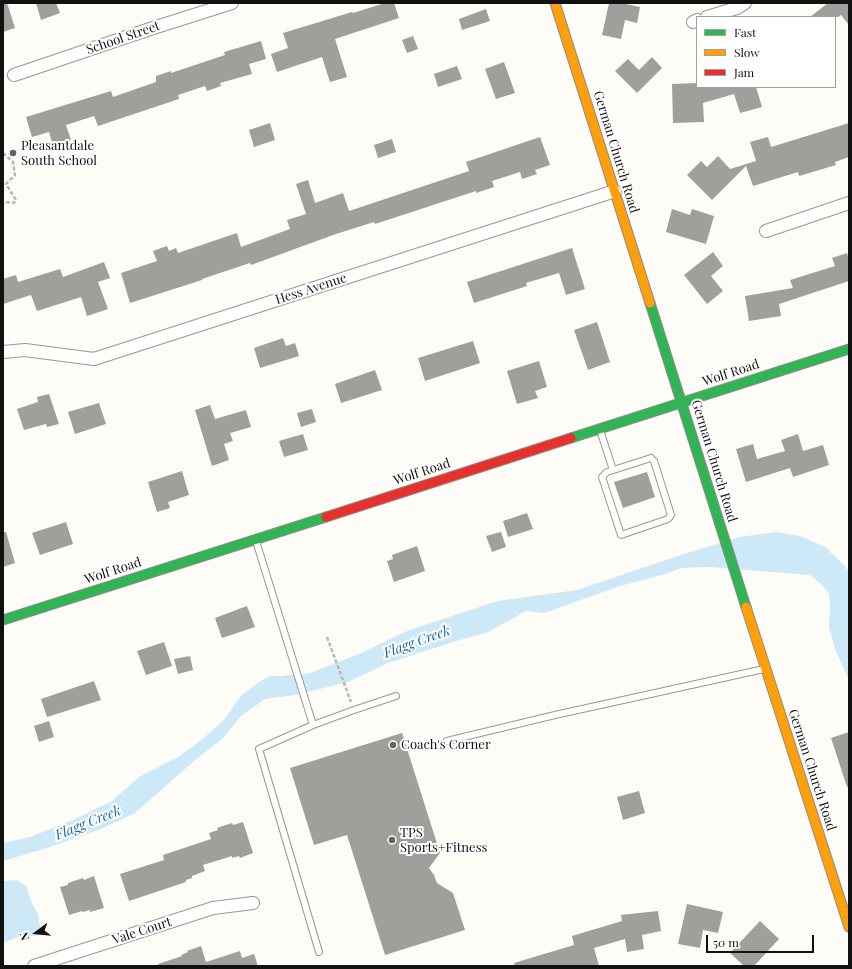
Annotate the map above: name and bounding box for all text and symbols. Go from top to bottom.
legend [696,16,836,88]
street label: School Street [84,18,162,58]
text: Fast [734,24,756,40]
text: Slow [734,44,760,60]
text: Jam [734,64,754,80]
street label: German Church Road [590,89,642,215]
place label: Pleasantdale South School [21,138,97,169]
marker: Pleasantdale South School [8,148,18,158]
street label: Hess Avenue [273,270,349,308]
street label: Wolf Road [701,357,761,389]
street label: German Church Road [688,398,740,524]
street label: Wolf Road [392,456,452,488]
street label: Wolf Road [83,555,143,587]
water label: Flagg Creek [381,622,453,662]
street label: German Church Road [785,707,839,833]
place label: Coach's Corner [401,737,491,753]
marker: Coach's Corner [388,740,398,750]
water label: Flagg Creek [53,802,123,844]
place label: TPS Sports+Fitness [400,825,487,856]
marker: TPS Sports+Fitness [387,835,397,845]
north arrow [16,913,56,953]
street label: Vale Court [110,914,174,948]
scale bar [708,927,816,953]
text: N [16,931,32,942]
text: 50 m [713,934,739,950]

